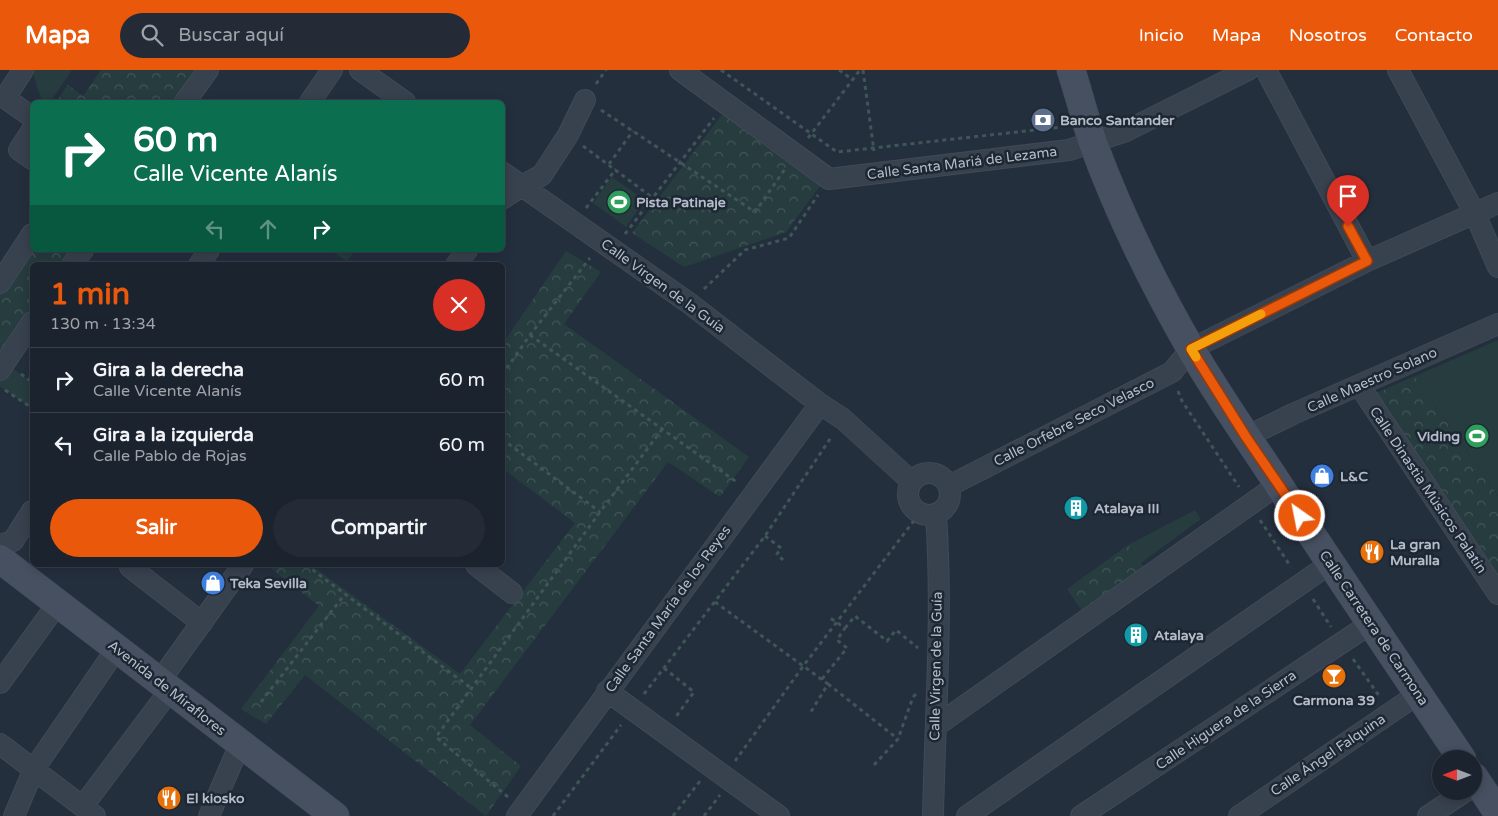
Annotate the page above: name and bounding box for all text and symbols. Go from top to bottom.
search box [120,13,470,58]
text: Mapa [25,21,90,50]
icon: search [138,21,166,49]
text: Buscar aquí [178,24,284,46]
text: Inicio [1139,24,1184,46]
text: Mapa [1212,24,1261,46]
text: Nosotros [1289,24,1367,46]
text: Contacto [1395,24,1473,46]
bank icon: Banco Santander [1030,107,1056,133]
place label: Banco Santander [1060,112,1175,129]
text: 60 m [133,119,218,161]
icon: right [50,120,115,185]
street label: Calle Santa Mariá de Lezama [866,143,1058,183]
text: Calle Vicente Alanís [133,161,338,187]
pin [1327,175,1369,226]
icon: arrive [1334,182,1362,210]
sports icon: Pista Patinaje [606,189,632,215]
place label: Pista Patinaje [636,194,726,211]
icon: left [201,215,229,243]
icon: ahead [254,215,282,243]
icon: right [307,215,335,243]
street label: Calle Virgen de la Guía [598,235,728,337]
text: 1 min [50,276,130,313]
button: close [433,279,485,331]
text: 130 m · 13:34 [50,314,156,334]
street label: Calle Maestro Solano [1304,344,1440,416]
text: Gira a la derecha [93,359,244,381]
icon: right [50,366,78,394]
text: 60 m [439,369,485,391]
street label: Calle Orfebre Seco Velasco [991,374,1157,470]
text: Calle Vicente Alanís [93,381,242,401]
street label: Calle Dinastia Músicos Palatín [1366,403,1490,577]
sports icon: Viding [1464,423,1490,449]
text: Gira a la izquierda [93,424,254,446]
place label: Viding [1417,428,1460,445]
icon: left [50,431,78,459]
text: 60 m [439,434,485,456]
text: Calle Pablo de Rojas [93,446,247,466]
shop icon: L&C [1309,463,1335,489]
place label: L&C [1340,468,1368,485]
position arrow [1273,489,1325,541]
building icon: Atalaya III [1063,495,1089,521]
button: Salir [50,499,263,557]
button: Compartir [273,499,485,557]
place label: Atalaya III [1094,500,1159,517]
street label: Calle Santa María de los Reyes [602,522,734,696]
place label: La gran Muralla [1390,536,1440,569]
restaurant icon: La gran Muralla [1359,539,1385,565]
street label: Calle Carretera de Carmona [1316,547,1432,709]
shop icon: Teka Sevilla [200,570,226,596]
place label: Teka Sevilla [229,575,307,592]
street label: Calle Virgen de la Guía [926,591,946,741]
building icon: Atalaya [1123,622,1149,648]
place label: Atalaya [1154,627,1204,644]
street label: Avenida de Miraflores [105,637,230,740]
bar icon: Carmona 39 [1321,663,1347,689]
street label: Calle Higuera de la Sierra [1152,667,1300,773]
place label: Carmona 39 [1293,692,1375,709]
street label: Calle Ángel Falquina [1267,710,1389,800]
north arrow [1432,750,1482,800]
map controls [1432,750,1482,800]
restaurant icon: El kiosko [156,785,182,811]
place label: El kiosko [186,790,245,807]

